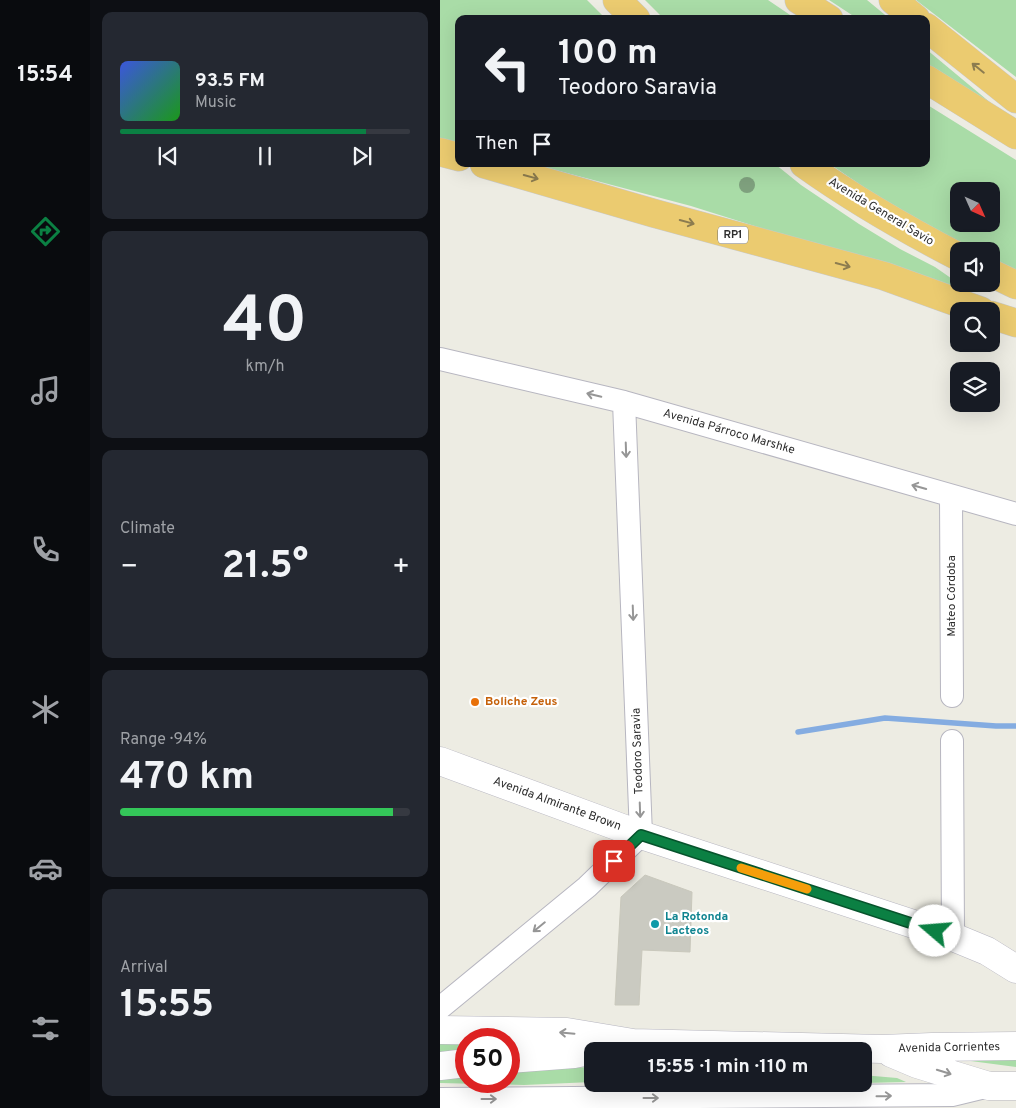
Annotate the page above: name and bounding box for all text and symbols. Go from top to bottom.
text: 100 m [558,32,658,76]
icon: left [475,35,540,100]
text: 15:54 [17,62,73,89]
one-way arrow [972,63,985,74]
text: 93.5 FM [195,69,265,93]
text: Teodoro Saravia [558,75,717,102]
text: Music [195,93,236,113]
icon: arrive [528,130,556,158]
text: Then [475,132,518,156]
icon: previous [154,142,182,170]
icon: pause [251,142,279,170]
icon: next [348,142,376,170]
one-way arrow [522,172,538,182]
street label: Avenida General Savio [825,174,937,250]
north arrow [950,182,1000,232]
map controls [950,182,1000,412]
icon: directions [28,214,63,249]
one-way arrow [678,218,694,227]
road number: RP1 [718,226,748,244]
button: sound [950,242,1000,292]
one-way arrow [835,261,851,270]
text: 40 [223,283,307,365]
button: search [950,302,1000,352]
text: km/h [246,357,284,377]
button: layers [950,362,1000,412]
icon: music [28,373,63,408]
one-way arrow [586,390,602,399]
street label: Avenida Párroco Marshke [661,406,797,458]
one-way arrow [622,442,631,458]
one-way arrow [911,481,927,491]
text: Climate [120,519,175,539]
icon: phone [28,532,63,567]
text: 21.5° [222,543,308,592]
text: − [120,550,138,586]
text: + [392,550,410,586]
street label: Mateo Córdoba [944,555,960,637]
one-way arrow [628,605,637,621]
icon: climate [28,692,63,727]
place label: Boliche Zeus [485,694,558,710]
marker: Boliche Zeus [469,696,481,708]
street label: Teodoro Saravia [628,707,648,795]
text: Range · 94% [120,730,207,750]
text: 470 km [120,754,254,803]
street label: Avenida Almirante Brown [491,773,623,835]
one-way arrow [636,802,645,818]
pin [593,840,635,882]
icon: arrive [600,847,628,875]
icon: car [28,851,63,886]
position arrow [908,904,960,956]
place label: La Rotonda Lacteos [665,909,728,939]
marker: La Rotonda Lacteos [649,918,661,930]
one-way arrow [532,921,545,932]
text: Arrival [120,958,168,978]
text: 15:55 [120,982,214,1031]
icon: filters [28,1011,63,1046]
speed limit sign: 50 [455,1028,520,1093]
one-way arrow [560,1028,576,1038]
street label: Avenida Corrientes [898,1039,1000,1057]
text: 15:55 · 1 min · 110 m [648,1055,808,1079]
one-way arrow [936,1068,952,1078]
one-way arrow [875,1091,891,1101]
one-way arrow [642,1093,659,1103]
one-way arrow [480,1094,496,1104]

